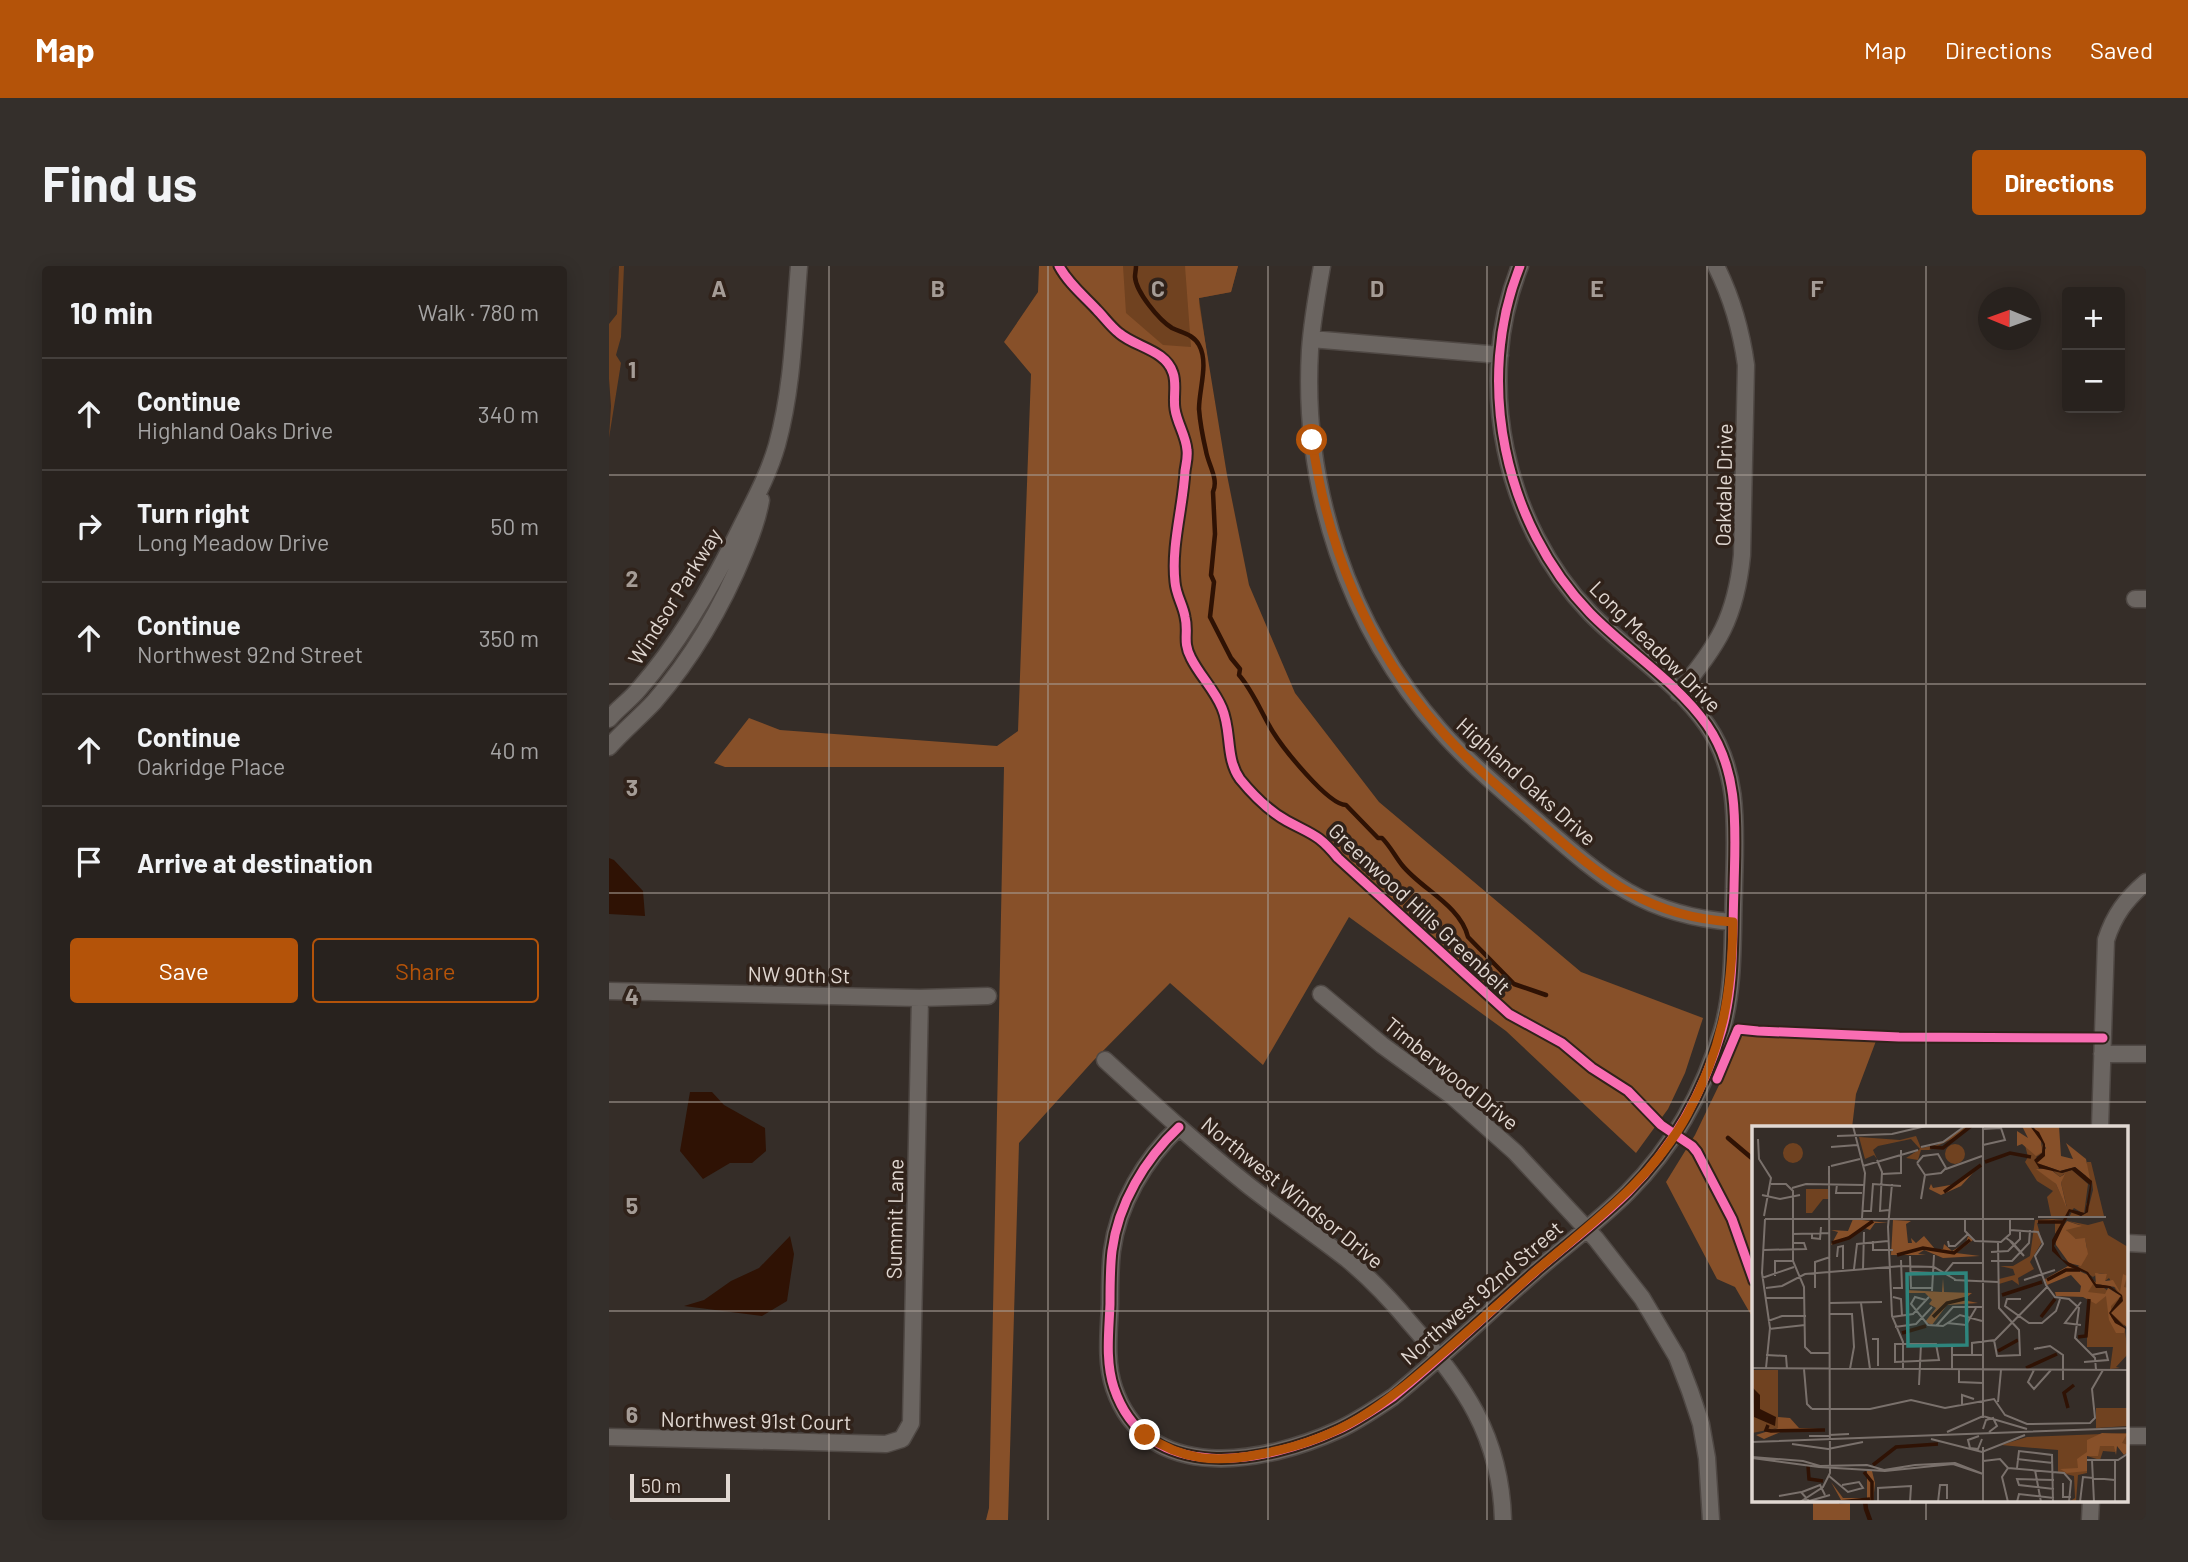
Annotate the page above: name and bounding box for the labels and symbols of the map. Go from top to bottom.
text: A [711,274,727,302]
text: B [931,274,945,302]
text: C [1151,274,1165,302]
text: D [1370,274,1384,302]
text: E [1590,274,1604,302]
text: F [1811,274,1824,302]
north arrow [1978,287,2041,350]
text: 1 [628,355,636,383]
street label: Oakdale Drive [1709,423,1737,547]
route start [1296,424,1327,455]
street label: Windsor Parkway [622,523,726,669]
text: 2 [626,564,638,592]
street label: Long Meadow Drive [1585,575,1727,717]
street label: Highland Oaks Drive [1452,712,1602,850]
text: 3 [626,773,638,801]
street label: Greenwood Hills Greenbelt [1324,817,1516,999]
street label: NW 90th St [747,961,851,987]
text: 4 [625,982,639,1010]
street label: Timberwood Drive [1380,1011,1524,1135]
street label: Northwest Windsor Drive [1197,1111,1389,1273]
inset map [1752,1126,2129,1502]
street label: Summit Lane [880,1159,908,1279]
text: 5 [626,1191,638,1219]
street label: Northwest 92nd Street [1395,1215,1567,1369]
text: 6 [626,1400,638,1428]
street label: Northwest 91st Court [660,1406,852,1434]
route end [1129,1419,1160,1450]
scale bar [630,1471,730,1503]

